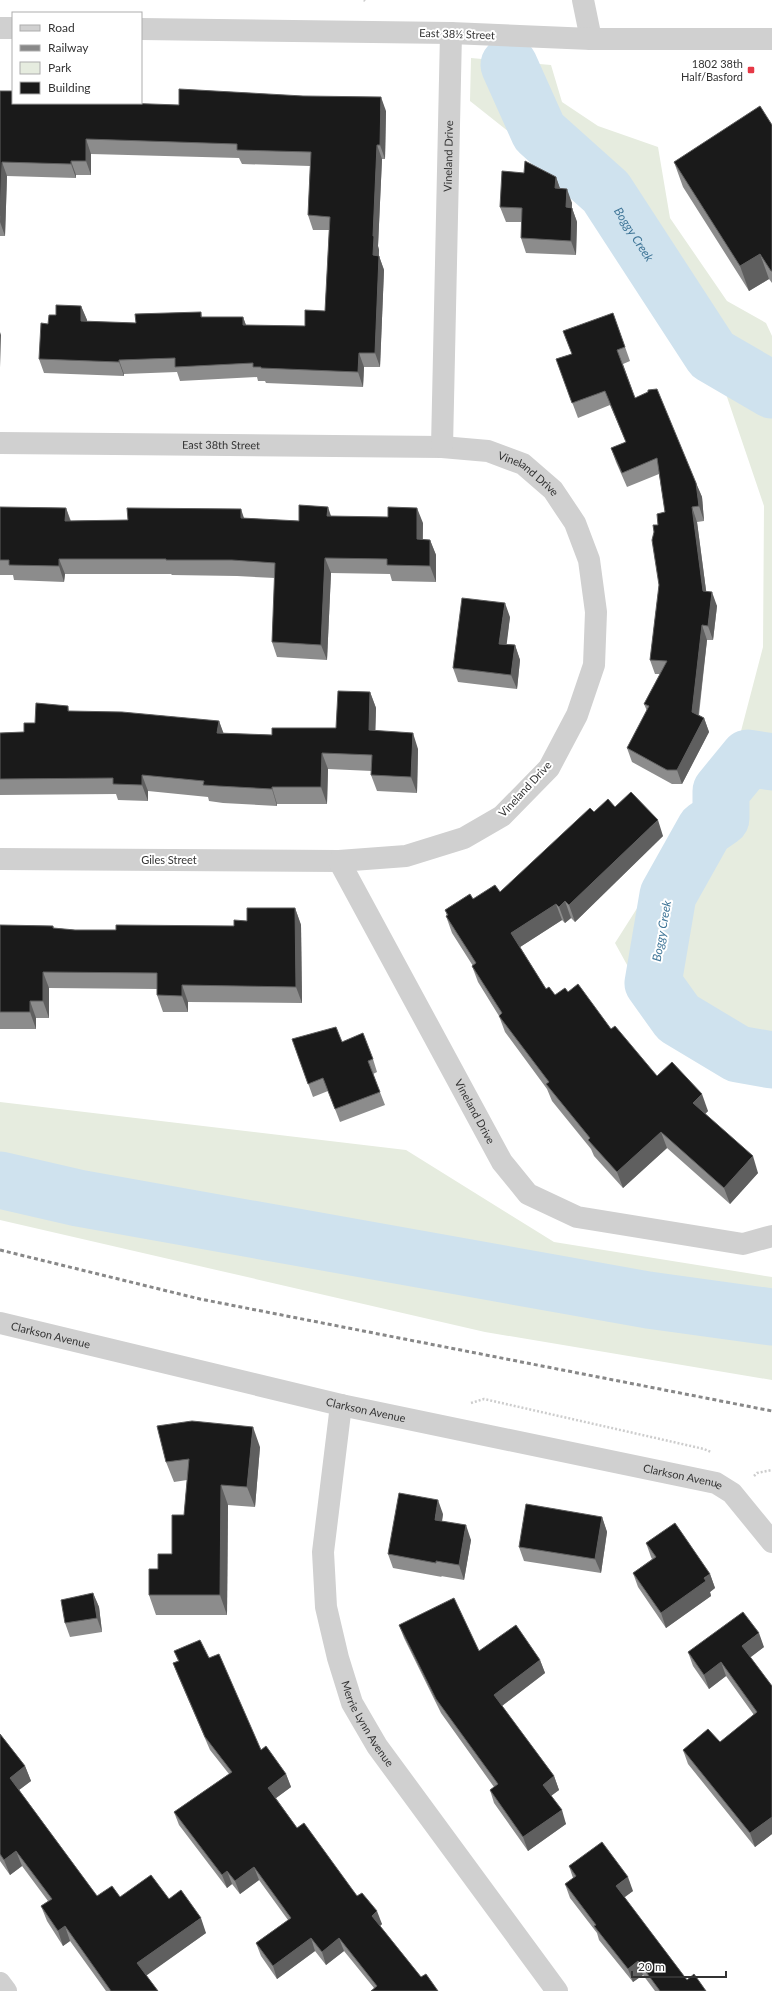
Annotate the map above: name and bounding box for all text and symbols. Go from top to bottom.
legend [12,12,142,104]
text: Road [48,20,75,35]
street label: East 38½ Street [419,26,495,41]
text: Railway [48,40,89,55]
place label: 1802 38th Half/Basford [681,57,743,83]
text: Park [48,60,72,75]
marker: 1802 38th Half/Basford [746,65,756,75]
text: Building [48,80,91,95]
street label: Vineland Drive [441,120,455,192]
water label: Boggy Creek [611,204,657,264]
street label: East 38th Street [182,438,260,451]
street label: Vineland Drive [496,448,562,498]
street label: Vineland Drive [496,758,554,819]
street label: Giles Street [141,853,197,866]
water label: Boggy Creek [649,899,674,963]
street label: Vineland Drive [452,1077,498,1146]
street label: Clarkson Avenue [10,1319,92,1351]
street label: Clarkson Avenue [325,1395,407,1424]
street label: Clarkson Avenue [642,1461,726,1492]
street label: Merrie Lynn Avenue [339,1679,397,1769]
scale bar [632,1953,726,1979]
text: 20 m [638,1959,665,1974]

